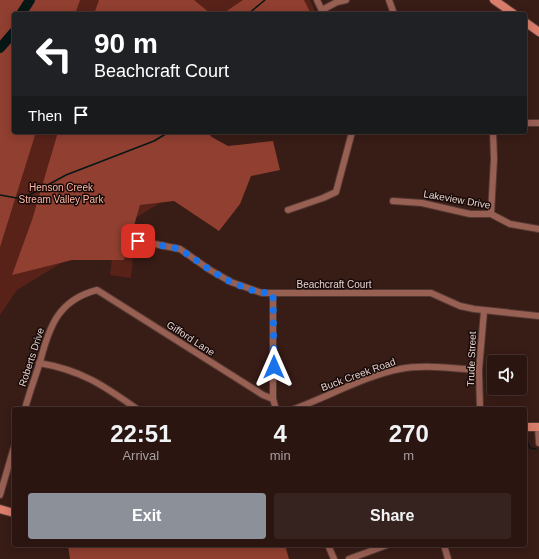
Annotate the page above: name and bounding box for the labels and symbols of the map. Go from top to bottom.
park label: Henson Creek Stream Valley Park [19,182,104,205]
street label: Lakeview Drive [423,188,492,211]
pin [121,224,155,258]
street label: Beachcraft Court [296,279,372,290]
street label: Gifford Lane [165,319,217,358]
street label: Roberts Drive [17,326,46,388]
street label: Trude Street [465,331,478,387]
position arrow [253,346,295,388]
street label: Buck Creek Road [319,356,397,393]

